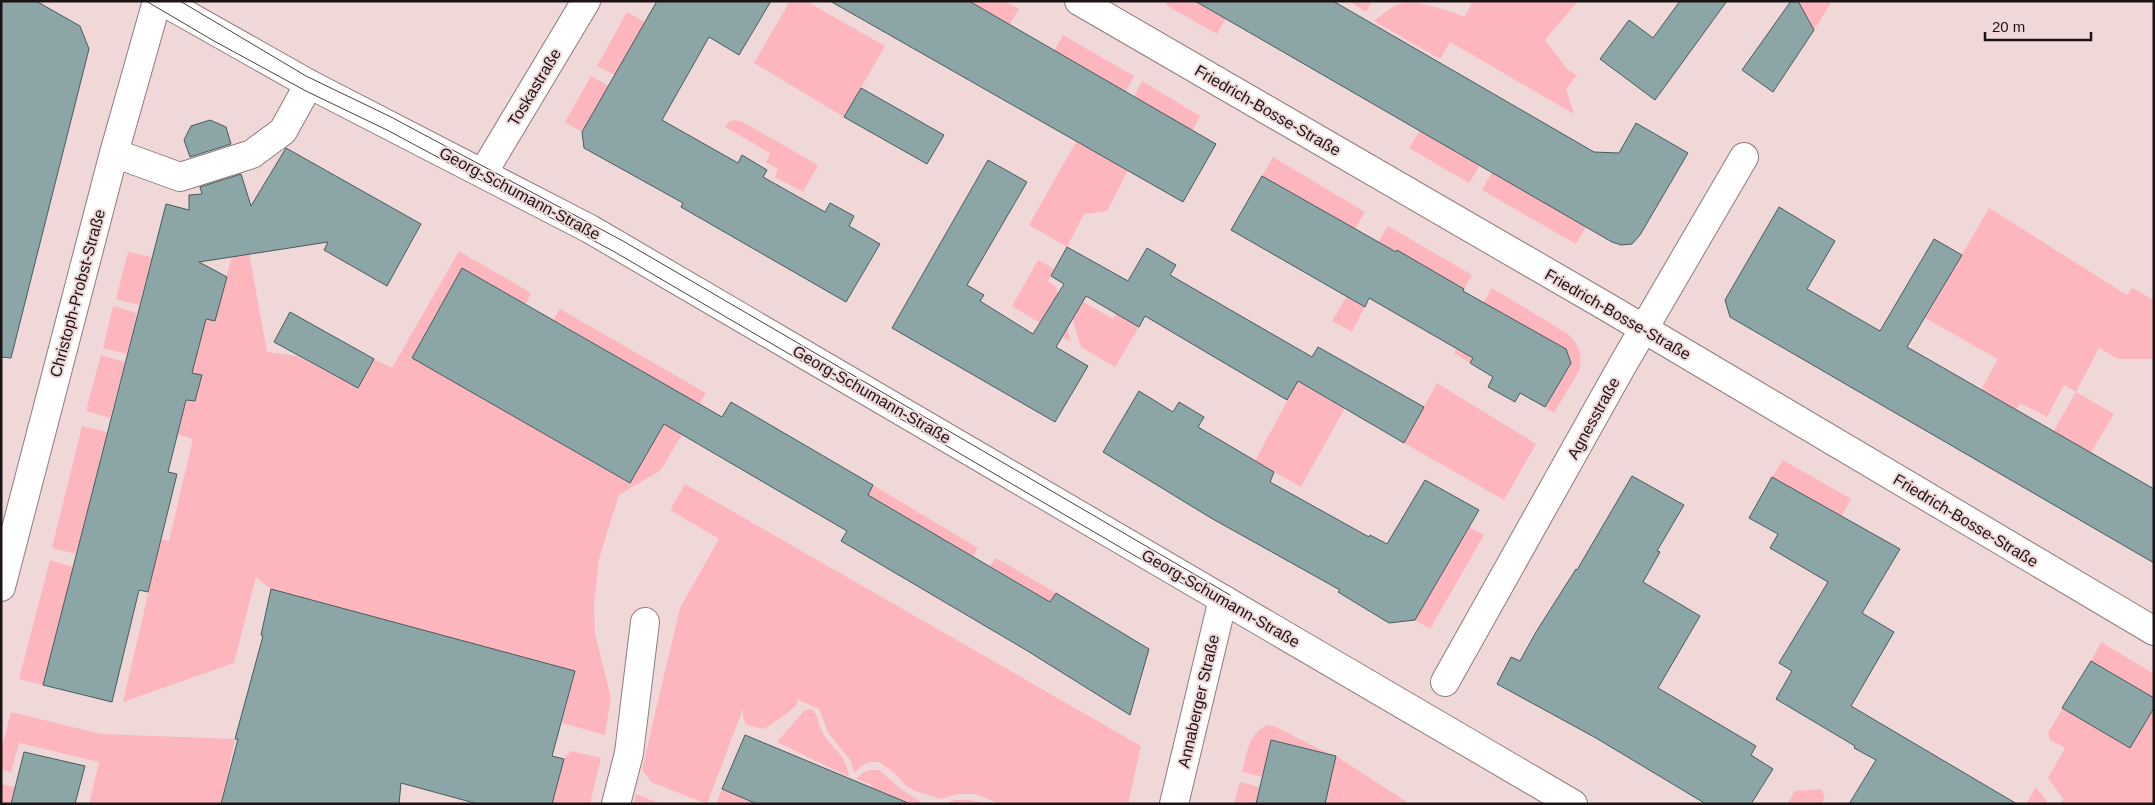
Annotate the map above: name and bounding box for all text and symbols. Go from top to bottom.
scale bar [1985,10,2091,42]
text: 20 m [1992,18,2025,35]
street label: Toskastraße [505,45,564,129]
street label: Friedrich-Bosse-Straße [1192,62,1344,159]
street label: Georg-Schumann-Straße [436,144,603,243]
street label: Christoph-Probst-Straße [47,207,108,379]
street label: Friedrich-Bosse-Straße [1542,266,1694,363]
street label: Georg-Schumann-Straße [790,342,954,447]
street label: Agnesstraße [1564,374,1623,462]
street label: Friedrich-Bosse-Straße [1890,471,2041,570]
street label: Georg-Schumann-Straße [1139,546,1303,651]
street label: Annaberger Straße [1175,633,1222,769]

